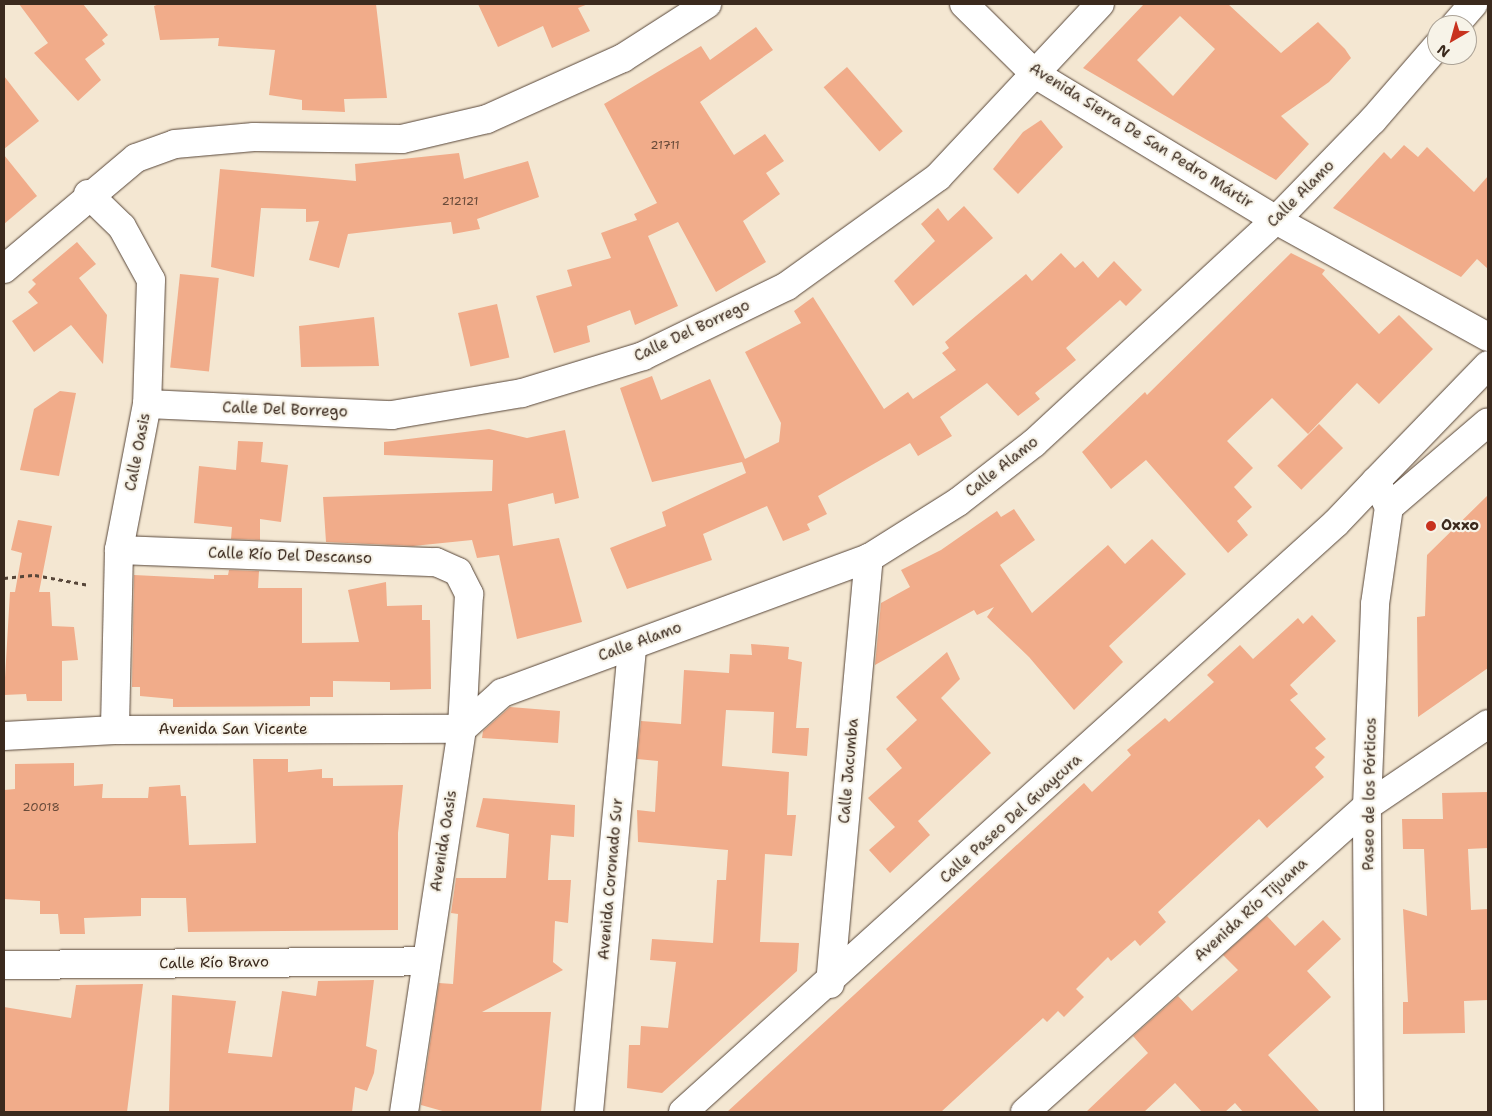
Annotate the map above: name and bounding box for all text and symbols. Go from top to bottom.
north arrow [1427,15,1477,65]
text: N [1433,41,1453,62]
street label: Avenida Sierra De San Pedro Mártir [1026,59,1256,213]
house number: 21711 [650,139,680,153]
street label: Calle Alamo [1264,157,1338,231]
house number: 212121 [441,195,479,209]
street label: Calle Del Borrego [631,296,753,366]
street label: Calle Del Borrego [222,399,348,421]
street label: Calle Oasis [122,411,154,493]
street label: Calle Alamo [962,433,1042,501]
place label: Oxxo [1441,517,1479,535]
marker: Oxxo [1425,520,1437,532]
street label: Calle Río Del Descanso [208,544,372,568]
street label: Calle Alamo [596,619,684,665]
street label: Paseo de los Pórticos [1360,717,1380,871]
street label: Calle Jacumba [835,718,863,824]
street label: Avenida San Vicente [158,721,308,739]
street label: Calle Paseo Del Guaycura [937,751,1085,887]
street label: Avenida Oasis [427,789,461,893]
street label: Avenida Coronado Sur [595,797,627,961]
house number: 20018 [22,801,60,815]
street label: Avenida Río Tijuana [1191,855,1311,965]
street label: Calle Río Bravo [159,953,269,973]

